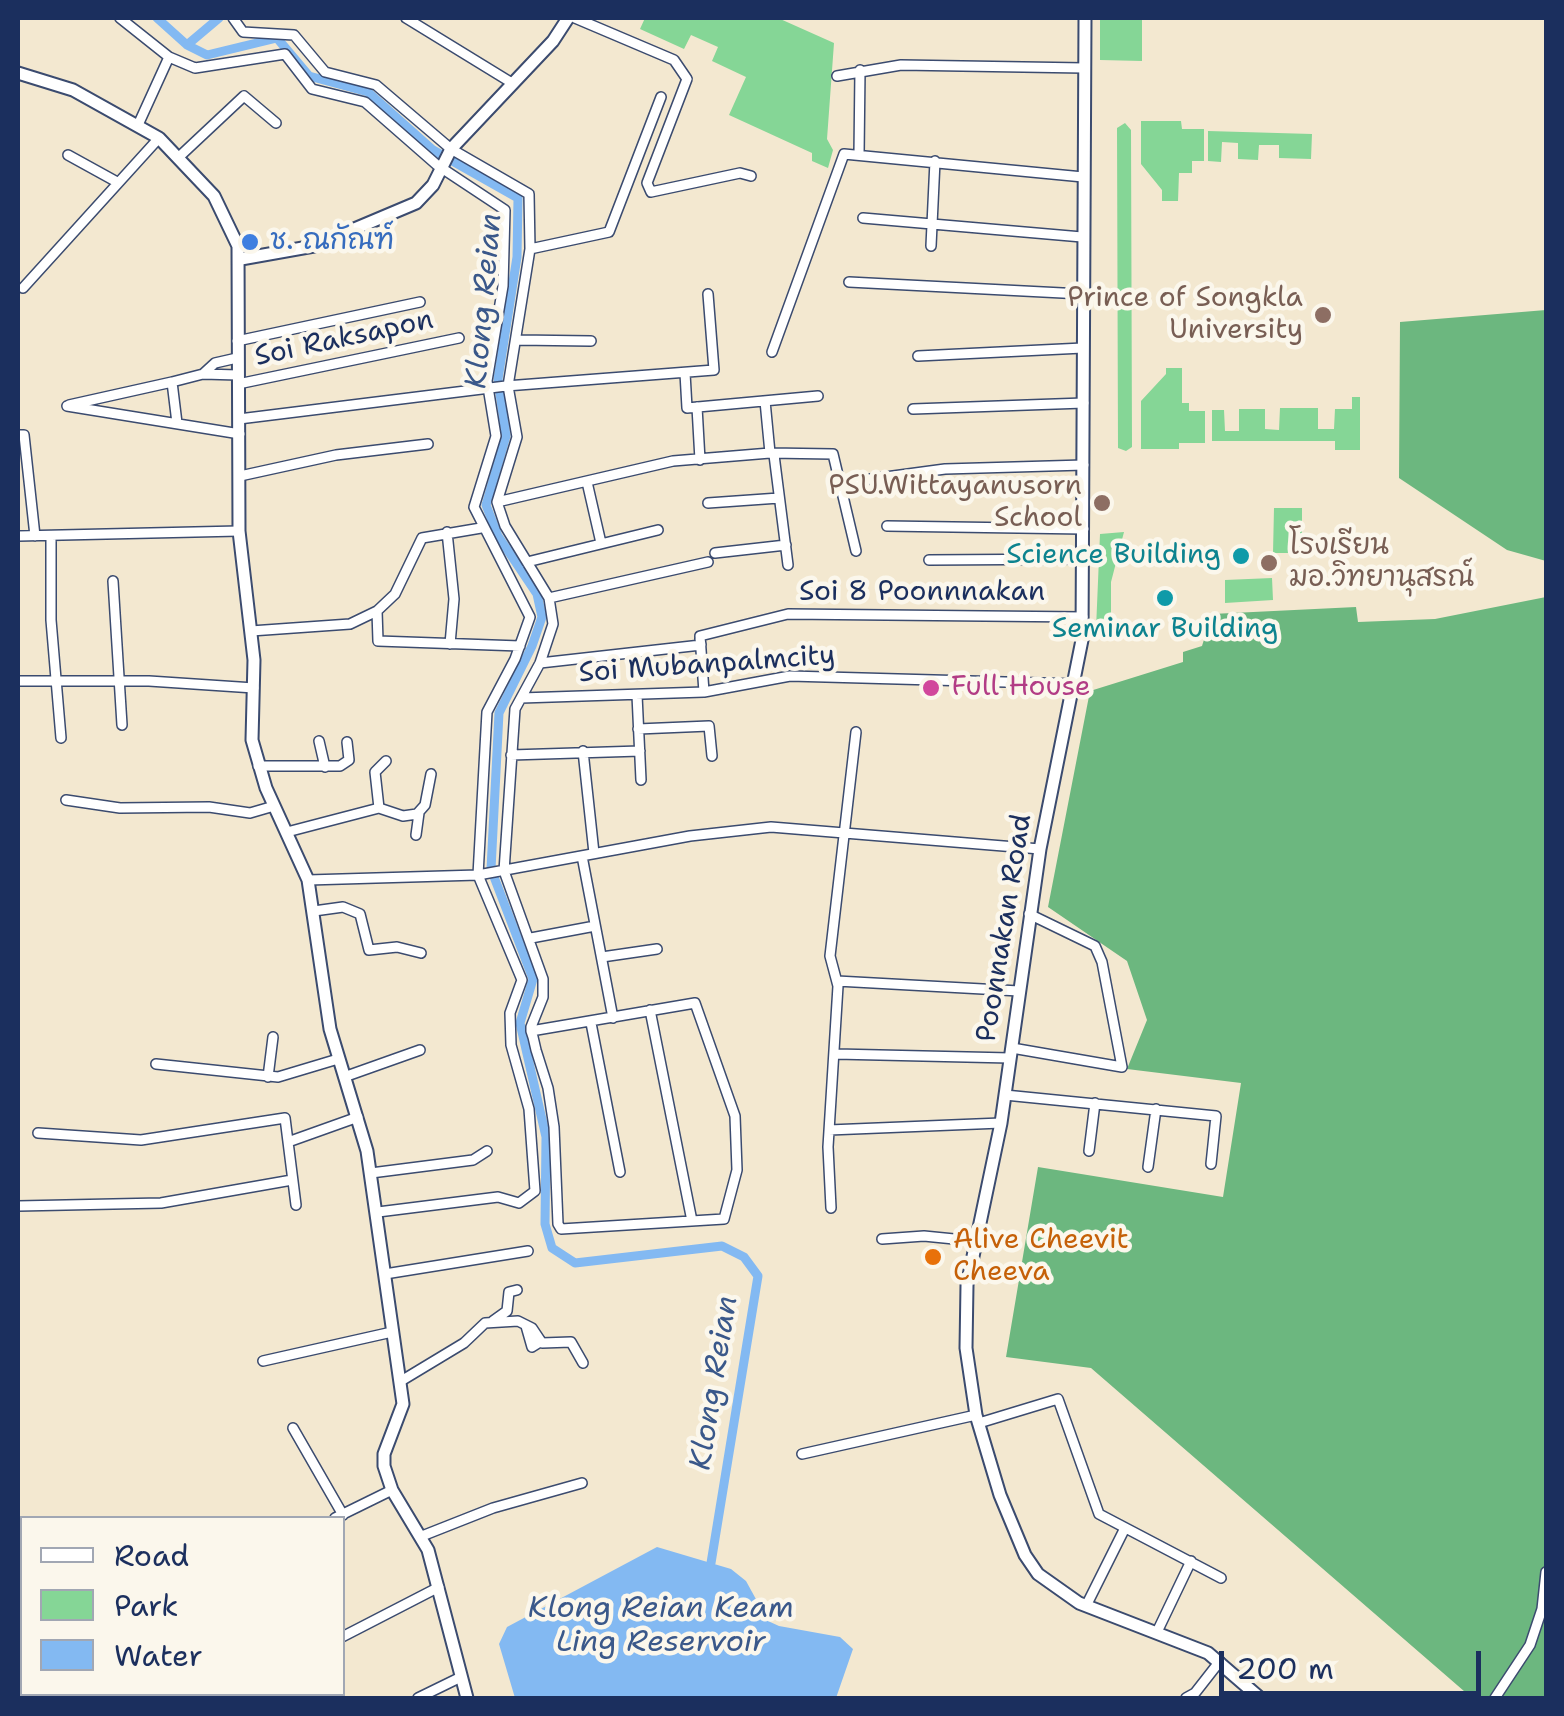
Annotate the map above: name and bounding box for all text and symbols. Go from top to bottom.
water label: Klong Reian [459,212,511,390]
place label: ช. ณกัณฑ์ [270,225,394,259]
marker: ช. ณกัณฑ์ [239,231,261,253]
place label: Prince of Songkla University [1067,282,1303,348]
street label: Soi Raksapon [252,304,436,374]
marker: Prince of Songkla University [1312,304,1334,326]
place label: PSU.Wittayanusorn School [828,470,1082,536]
marker: PSU.Wittayanusorn School [1091,492,1113,514]
place label: โรงเรียน มอ.วิทยานุสรณ์ [1289,530,1474,596]
place label: Science Building [1006,539,1221,573]
marker: Science Building [1230,545,1252,567]
marker: โรงเรียน มอ.วิทยานุสรณ์ [1258,552,1280,574]
street label: Soi 8 Poonnnakan [799,576,1045,610]
marker: Seminar Building [1154,587,1176,609]
place label: Seminar Building [1052,613,1278,647]
street label: Soi Mubanpalmcity [578,639,836,691]
place label: Full House [951,671,1091,705]
marker: Full House [920,677,942,699]
street label: Poonnakan Road [970,812,1040,1044]
place label: Alive Cheevit Cheeva [953,1224,1129,1290]
marker: Alive Cheevit Cheeva [922,1246,944,1268]
water label: Klong Reian [683,1293,747,1473]
legend [20,1516,345,1696]
text: Road [114,1535,189,1576]
text: Park [114,1585,178,1626]
water label: Klong Reian Keam Ling Reservoir [528,1591,794,1662]
scale bar [1224,1631,1486,1693]
text: Water [114,1635,203,1676]
text: 200 m [1236,1648,1334,1689]

